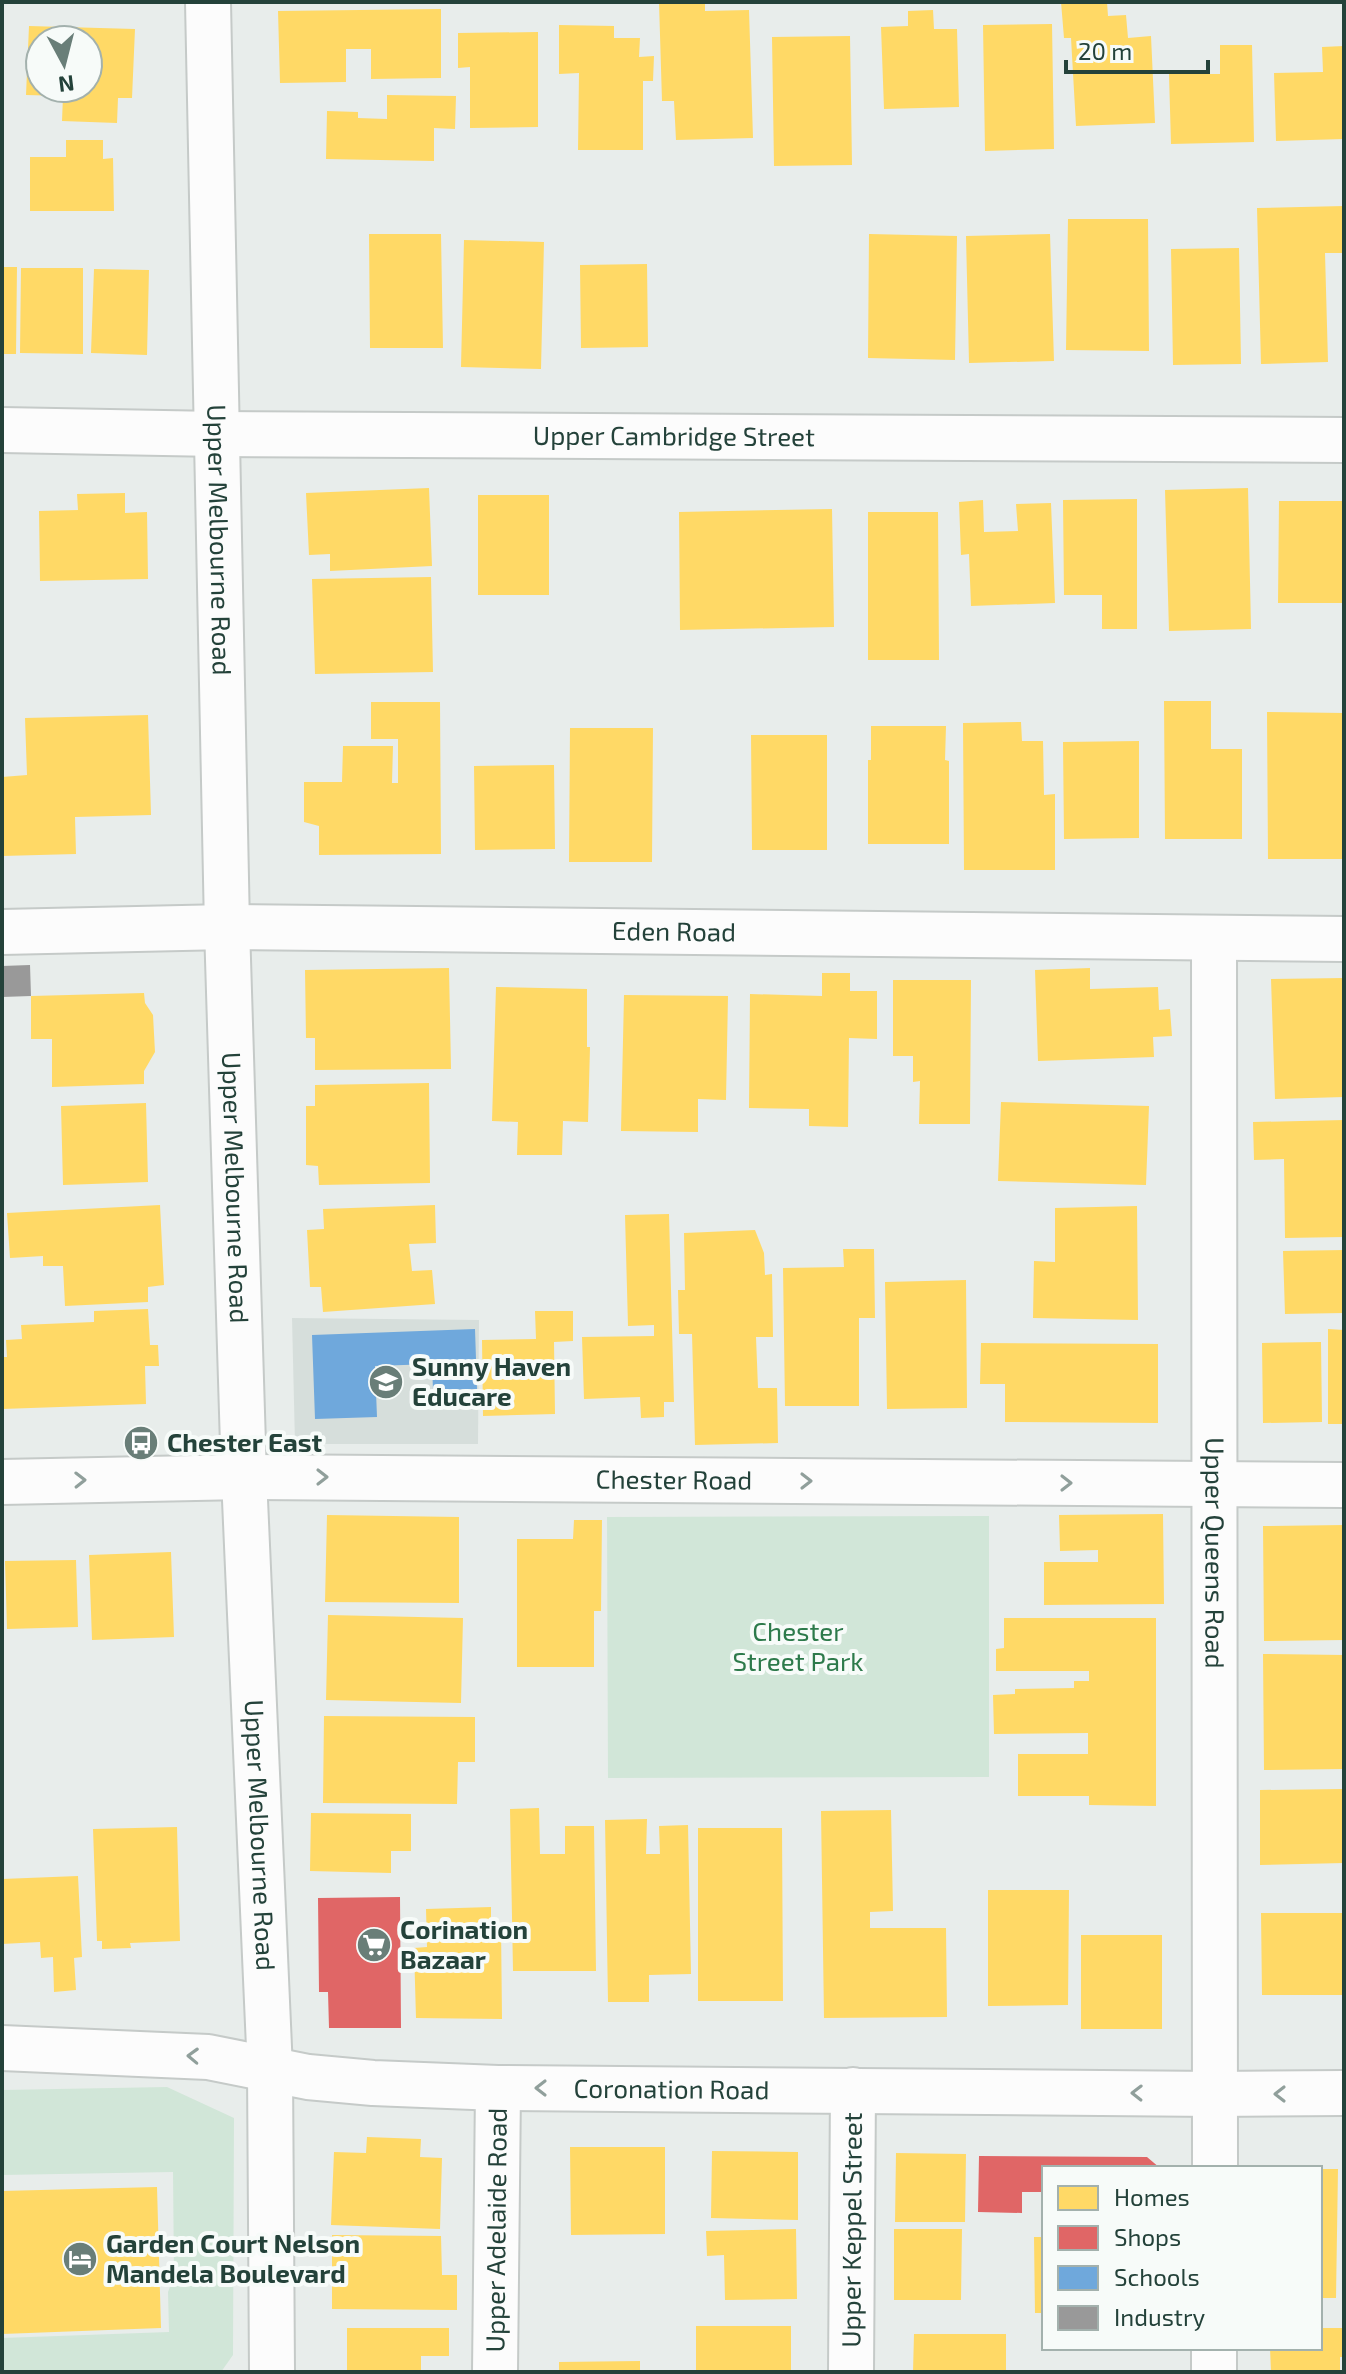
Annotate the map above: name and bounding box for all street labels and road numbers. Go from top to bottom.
street label: Upper Melbourne Road [202,404,239,676]
street label: Upper Cambridge Street [533,419,815,451]
street label: Eden Road [612,914,736,946]
street label: Upper Melbourne Road [217,1052,256,1324]
street label: Upper Queens Road [1200,1437,1232,1669]
street label: Chester Road [596,1463,752,1495]
street label: Upper Melbourne Road [240,1699,283,1971]
street label: Coronation Road [573,2072,770,2104]
street label: Upper Adelaide Road [478,2107,512,2353]
street label: Upper Keppel Street [834,2112,867,2348]

